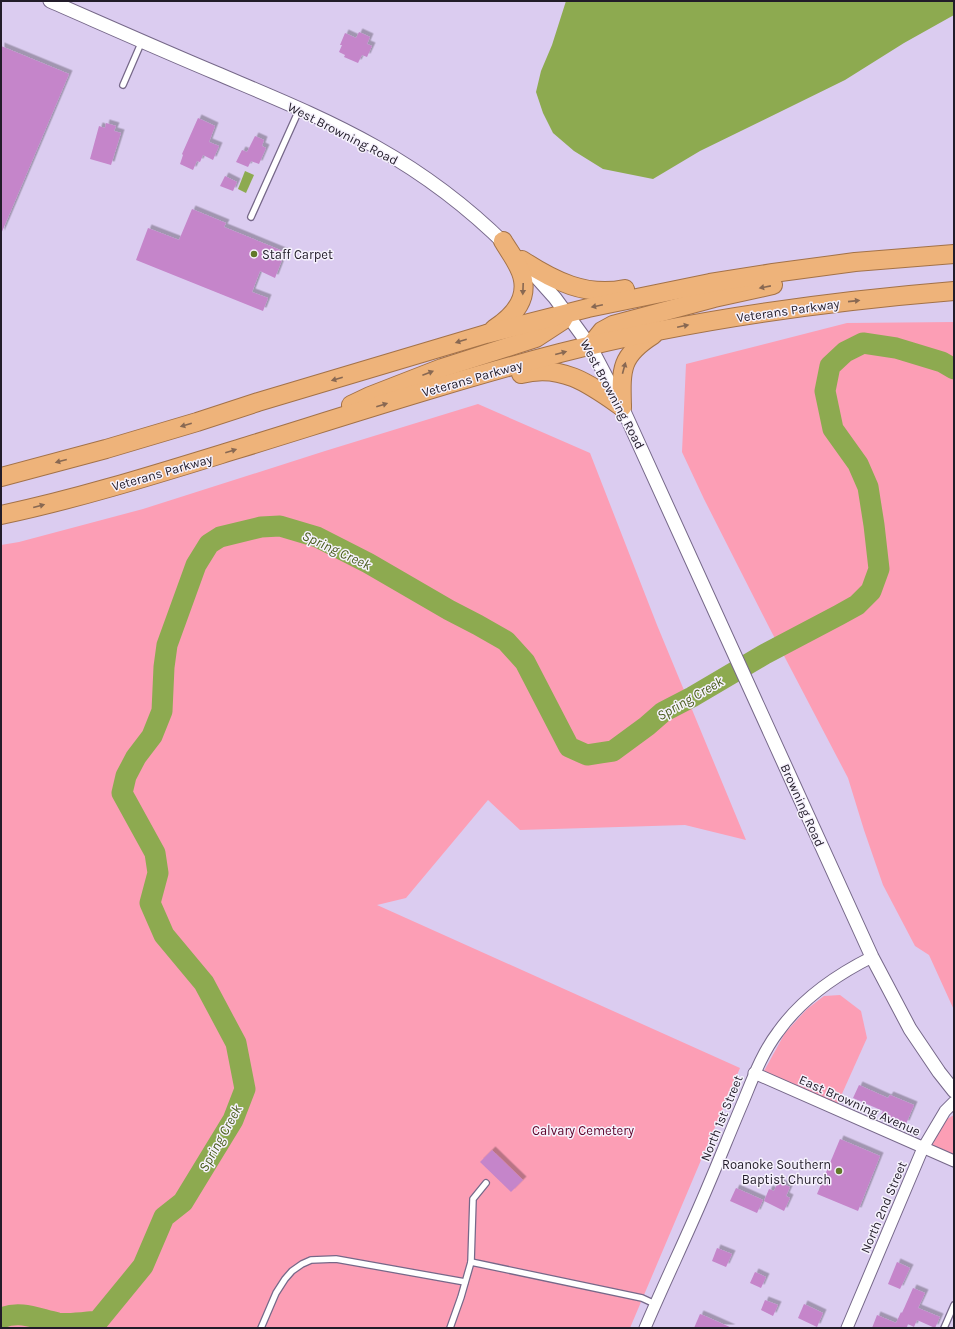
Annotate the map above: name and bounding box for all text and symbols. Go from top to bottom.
street label: West Browning Road [285,99,400,168]
place label: Staff Carpet [262,247,333,262]
marker: Staff Carpet [249,249,259,259]
one-way arrow [520,283,526,296]
one-way arrow [759,284,771,290]
street label: Veterans Parkway [736,296,840,325]
one-way arrow [847,298,860,304]
one-way arrow [591,303,603,309]
one-way arrow [677,323,690,329]
street label: West Browning Road [577,337,648,452]
one-way arrow [455,338,467,344]
one-way arrow [555,350,567,356]
street label: Veterans Parkway [420,357,524,400]
one-way arrow [621,362,627,374]
one-way arrow [423,370,435,376]
one-way arrow [330,376,342,382]
one-way arrow [377,402,389,408]
one-way arrow [179,422,191,428]
one-way arrow [225,448,237,454]
street label: Veterans Parkway [110,451,214,494]
one-way arrow [54,458,66,464]
one-way arrow [33,503,45,509]
water label: Spring Creek [300,527,375,574]
water label: Spring Creek [654,672,727,724]
street label: Browning Road [778,761,828,849]
street label: East Browning Avenue [797,1072,923,1139]
street label: North 1st Street [697,1073,746,1163]
water label: Spring Creek [195,1101,246,1175]
park label: Calvary Cemetery [532,1123,634,1138]
place label: Roanoke Southern Baptist Church [722,1157,831,1187]
street label: North 2nd Street [857,1159,910,1255]
marker: Roanoke Southern Baptist Church [834,1166,844,1176]

